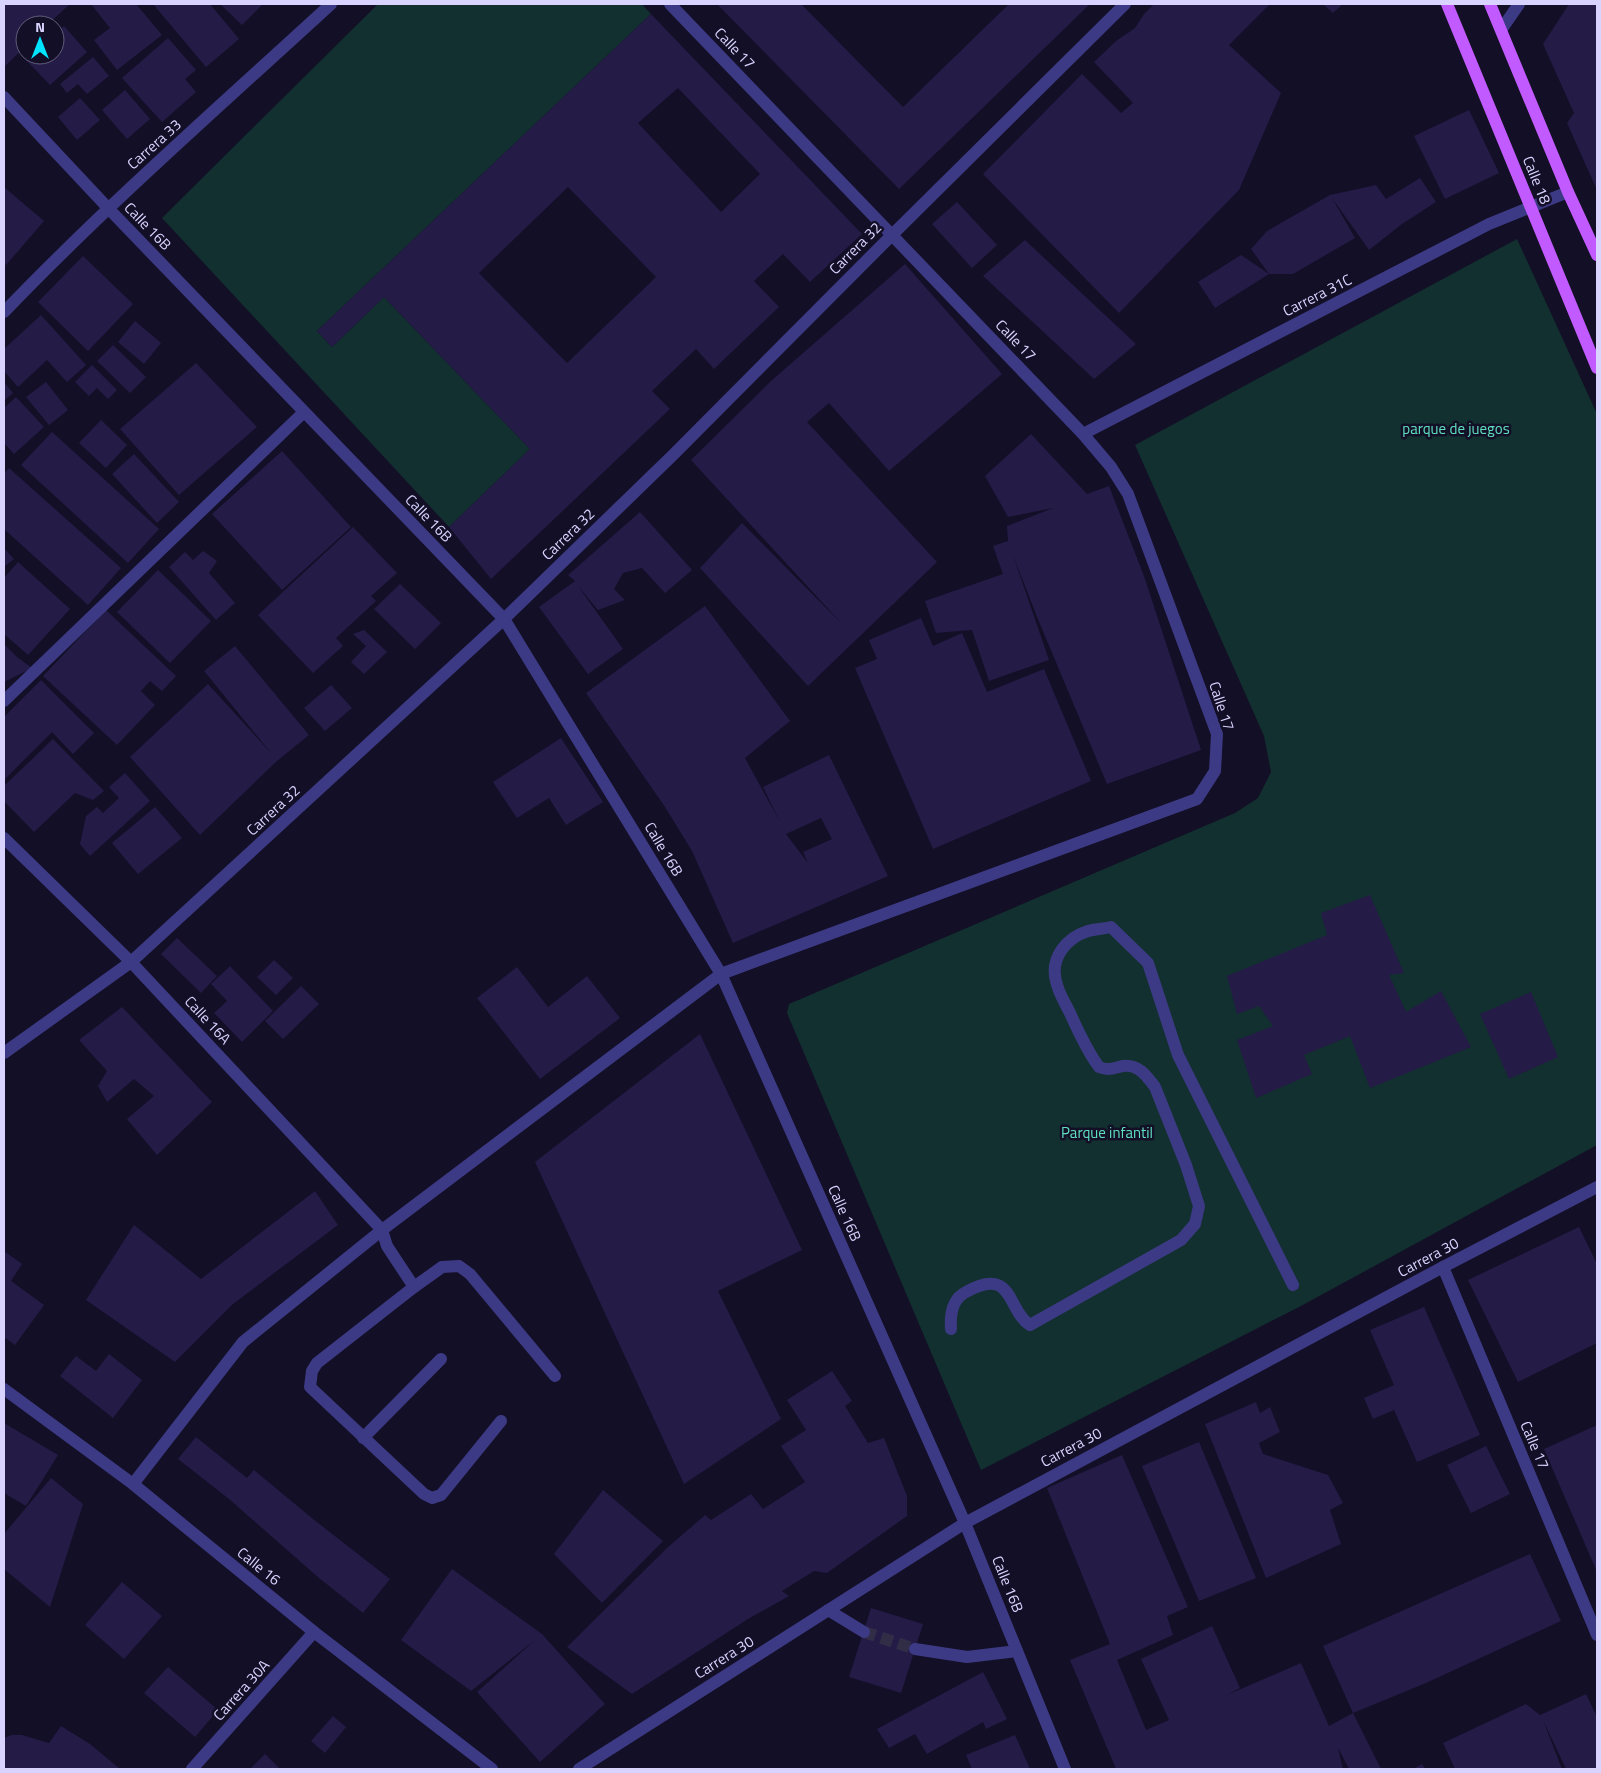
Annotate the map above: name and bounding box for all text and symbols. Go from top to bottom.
north arrow [15,15,65,65]
text: N [35,16,45,37]
street label: Calle 17 [709,22,761,74]
street label: Carrera 33 [122,113,186,175]
street label: Calle 18 [1517,152,1557,208]
street label: Calle 16B [119,197,177,255]
street label: Carrera 32 [823,216,887,280]
street label: Carrera 31C [1279,268,1355,322]
street label: Calle 17 [990,314,1042,366]
park label: parque de juegos [1402,417,1510,440]
street label: Calle 16B [400,489,458,547]
street label: Carrera 32 [536,503,600,565]
street label: Calle 17 [1203,679,1241,733]
street label: Carrera 32 [241,779,305,841]
street label: Calle 16B [639,818,689,880]
street label: Calle 16A [179,990,237,1050]
park label: Parque infantil [1061,1121,1153,1144]
street label: Calle 16B [822,1181,868,1245]
street label: Carrera 30 [1393,1231,1463,1283]
street label: Calle 17 [1515,1417,1555,1473]
street label: Carrera 30 [1036,1421,1106,1473]
street label: Calle 16 [232,1541,286,1591]
street label: Calle 16B [986,1552,1030,1616]
street label: Carrera 30 [690,1630,758,1684]
street label: Carrera 30A [207,1654,275,1726]

